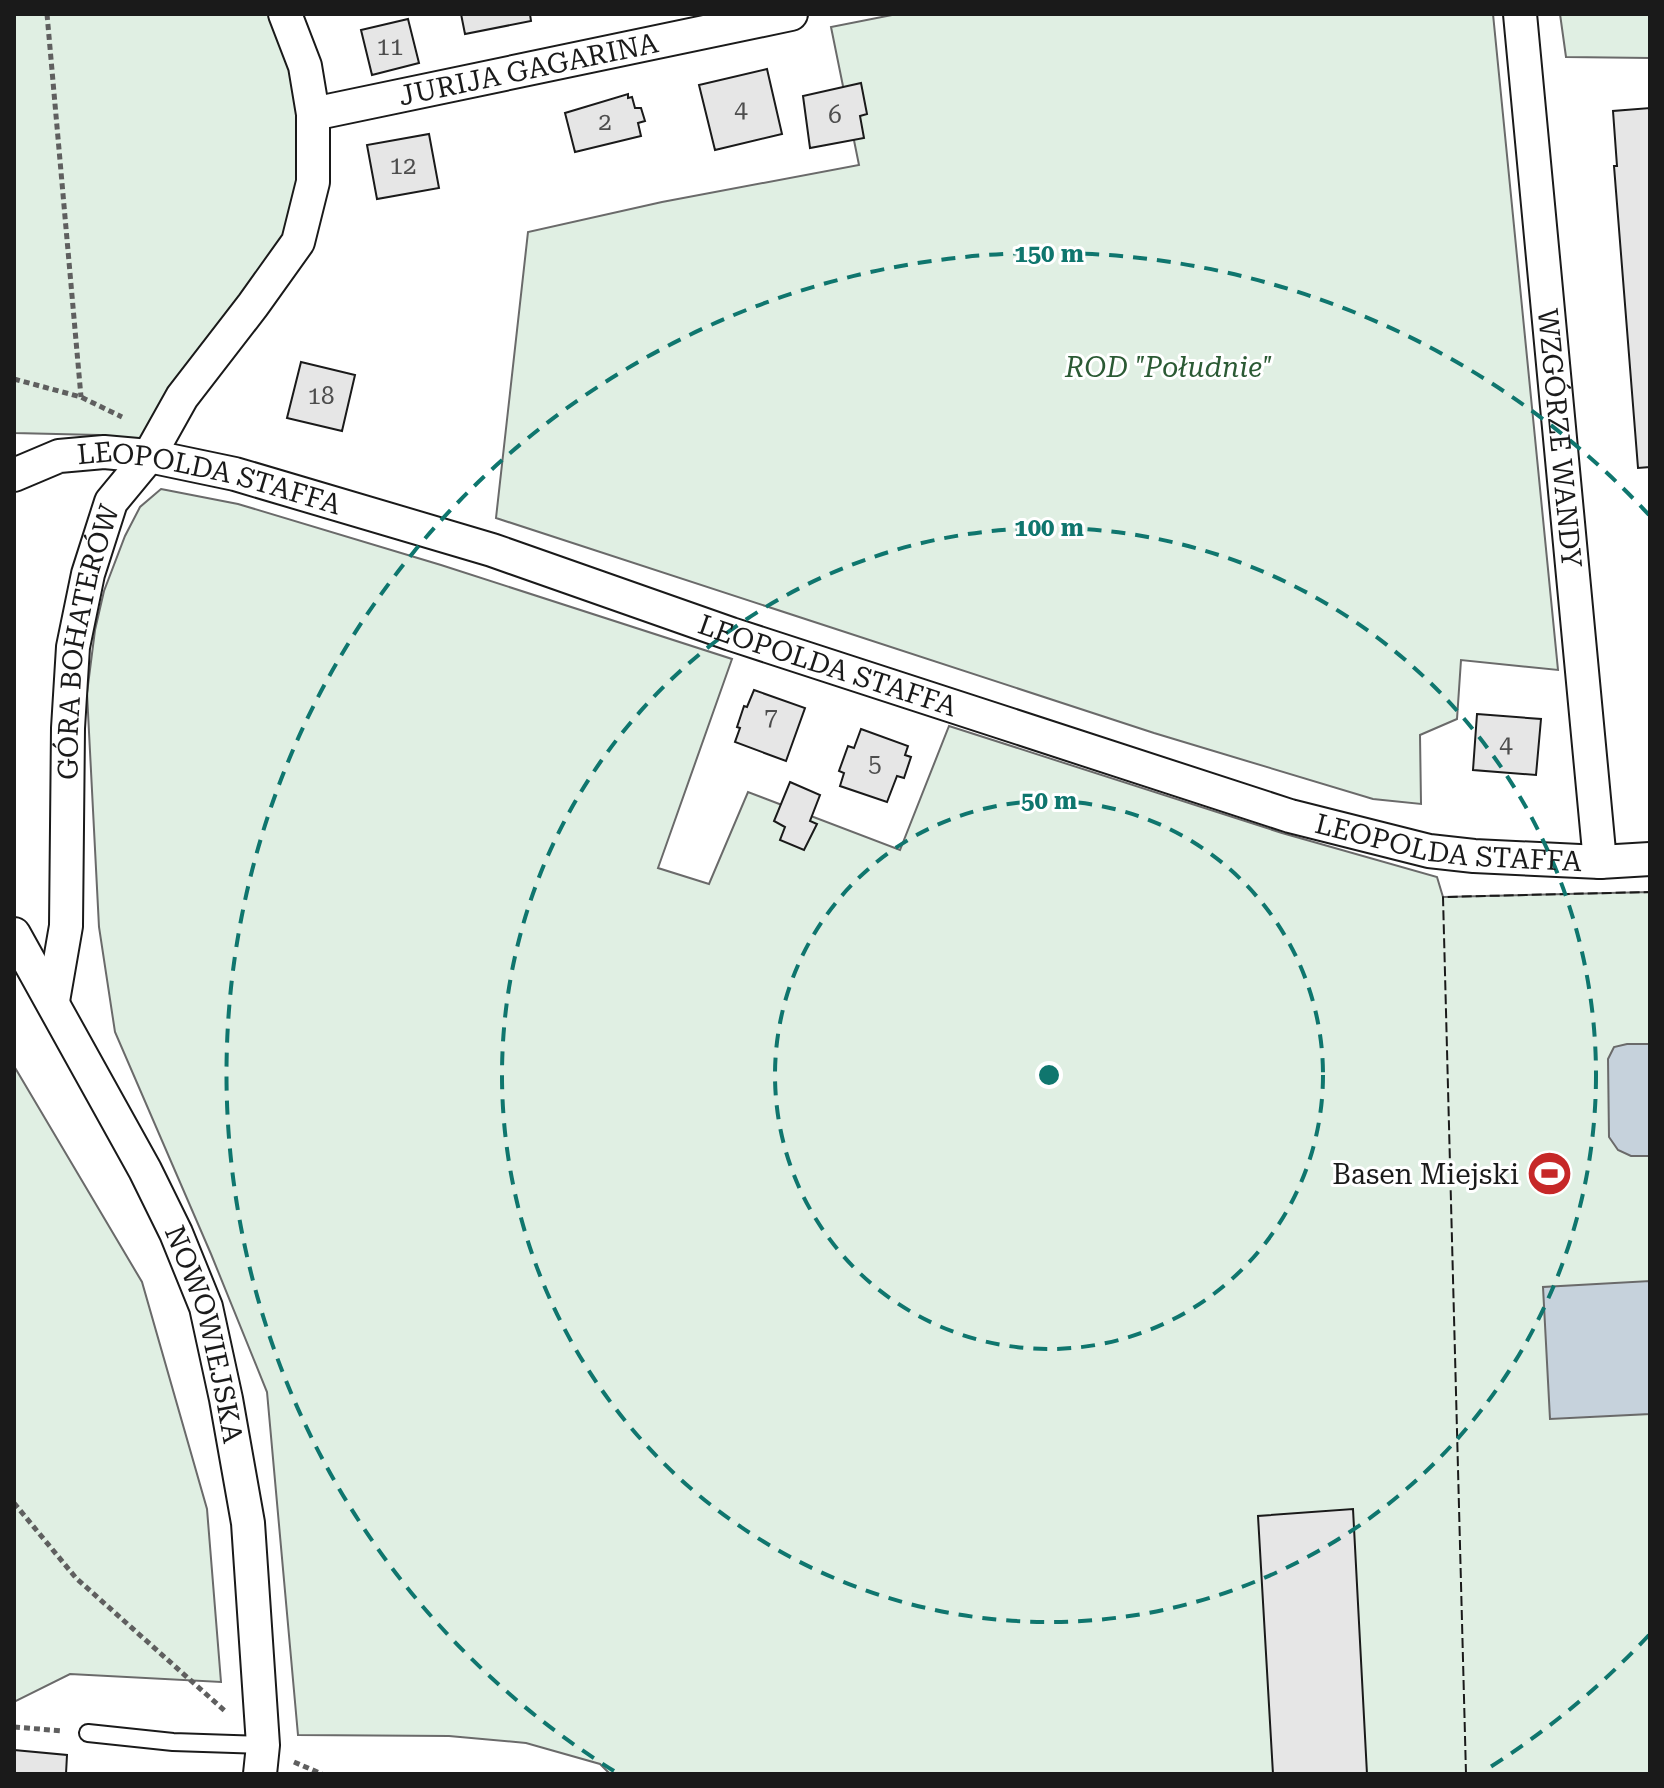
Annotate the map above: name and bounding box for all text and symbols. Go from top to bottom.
street label: JURIJA GAGARINA [396,26,662,112]
house number: 11 [377,33,403,61]
house number: 4 [734,96,748,124]
house number: 6 [828,101,842,129]
house number: 2 [598,108,612,136]
house number: 12 [390,152,416,180]
text: 150 m [1014,240,1084,268]
street label: WZGÓRZE WANDY [1531,307,1589,569]
park label: ROD "Południe" [1064,351,1273,384]
house number: 18 [308,382,334,410]
street label: LEOPOLDA STAFFA [76,435,345,521]
street label: GÓRA BOHATERÓW [50,500,126,780]
text: 100 m [1014,514,1084,542]
street label: LEOPOLDA STAFFA [694,607,961,723]
house number: 7 [764,703,778,731]
house number: 4 [1499,731,1513,759]
house number: 5 [868,750,882,778]
text: 50 m [1021,787,1077,815]
street label: LEOPOLDA STAFFA [1312,807,1583,878]
centre of rings [1035,1061,1063,1089]
sports icon: Basen Miejski [1526,1150,1574,1198]
place label: Basen Miejski [1332,1158,1519,1191]
street label: NOWOWIEJSKA [158,1221,250,1446]

